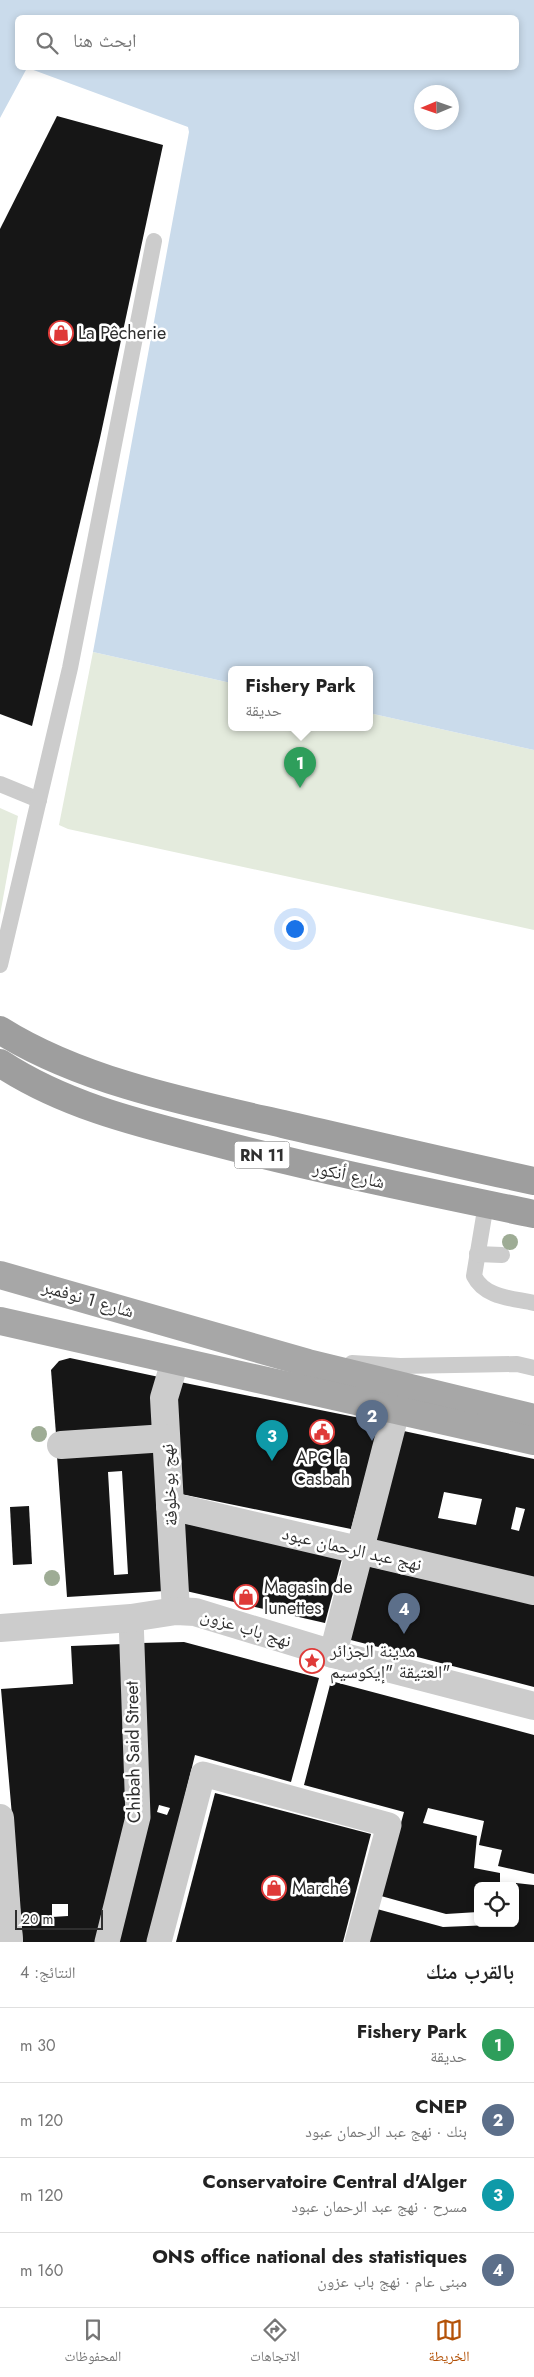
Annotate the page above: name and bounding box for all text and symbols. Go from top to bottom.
search box [15,15,519,70]
text: ابحث هنا [73,27,137,54]
icon: search [33,29,61,57]
north arrow [414,85,459,130]
shop icon: La Pêcherie [48,320,74,346]
place label: La Pêcherie [78,320,166,346]
popup [228,666,373,731]
text: Fishery Park [245,672,356,699]
text: حديقة [245,699,282,722]
pin: 1 [284,747,316,788]
your location [282,916,308,942]
road number: RN 11 [234,1142,290,1168]
street label: شارع أنكور [310,1155,387,1195]
street label: شارع 1 نوفمبر [38,1273,137,1324]
pin: 2 [356,1400,388,1441]
public building icon: APC la Casbah [309,1419,335,1445]
pin: 3 [256,1420,288,1461]
street label: نهج بوخلوفة [154,1443,184,1527]
place label: APC la Casbah [294,1445,350,1492]
street label: نهج عبد الرحمان عبود [280,1520,424,1578]
place label: Magasin de lunettes [264,1574,352,1621]
shop icon: Magasin de lunettes [233,1584,259,1610]
pin: 4 [388,1593,420,1634]
street label: نهج باب عزون [198,1602,294,1654]
place label: مدينة الجزائر العتيقة "إيكوسيم" [329,1638,451,1685]
place icon: مدينة الجزائر العتيقة "إيكوسيم" [299,1648,325,1674]
street label: Chibah Said Street [119,1680,147,1823]
shop icon: Marché [261,1875,287,1901]
place label: Marché [292,1875,348,1901]
map controls [474,1882,519,1927]
button: locate [474,1882,519,1927]
scale bar [15,1907,102,1930]
text: 20 m [22,1909,54,1929]
text: بالقرب منك [426,1957,514,1987]
text: النتائج: 4 [20,1961,76,1984]
text: Fishery Park [357,2018,467,2045]
text: 30 m [20,2034,56,2057]
text: 1 [494,2034,502,2057]
text: حديقة [430,2045,467,2068]
text: CNEP [415,2093,467,2120]
text: 120 m [20,2109,63,2132]
text: 2 [493,2109,503,2132]
text: بنك · نهج عبد الرحمان عبود [305,2120,467,2143]
text: Conservatoire Central d'Alger [203,2168,467,2195]
text: 120 m [20,2184,63,2207]
text: 3 [493,2184,503,2207]
text: مسرح · نهج عبد الرحمان عبود [291,2195,467,2218]
text: ONS office national des statistiques [152,2243,467,2270]
text: 160 m [20,2259,63,2282]
text: 4 [492,2259,504,2282]
text: مبنى عام · نهج باب عزون [317,2270,467,2293]
tab: المحفوظات [64,2316,121,2370]
tab: الاتجاهات [250,2316,300,2370]
tab: الخريطة [428,2316,470,2370]

